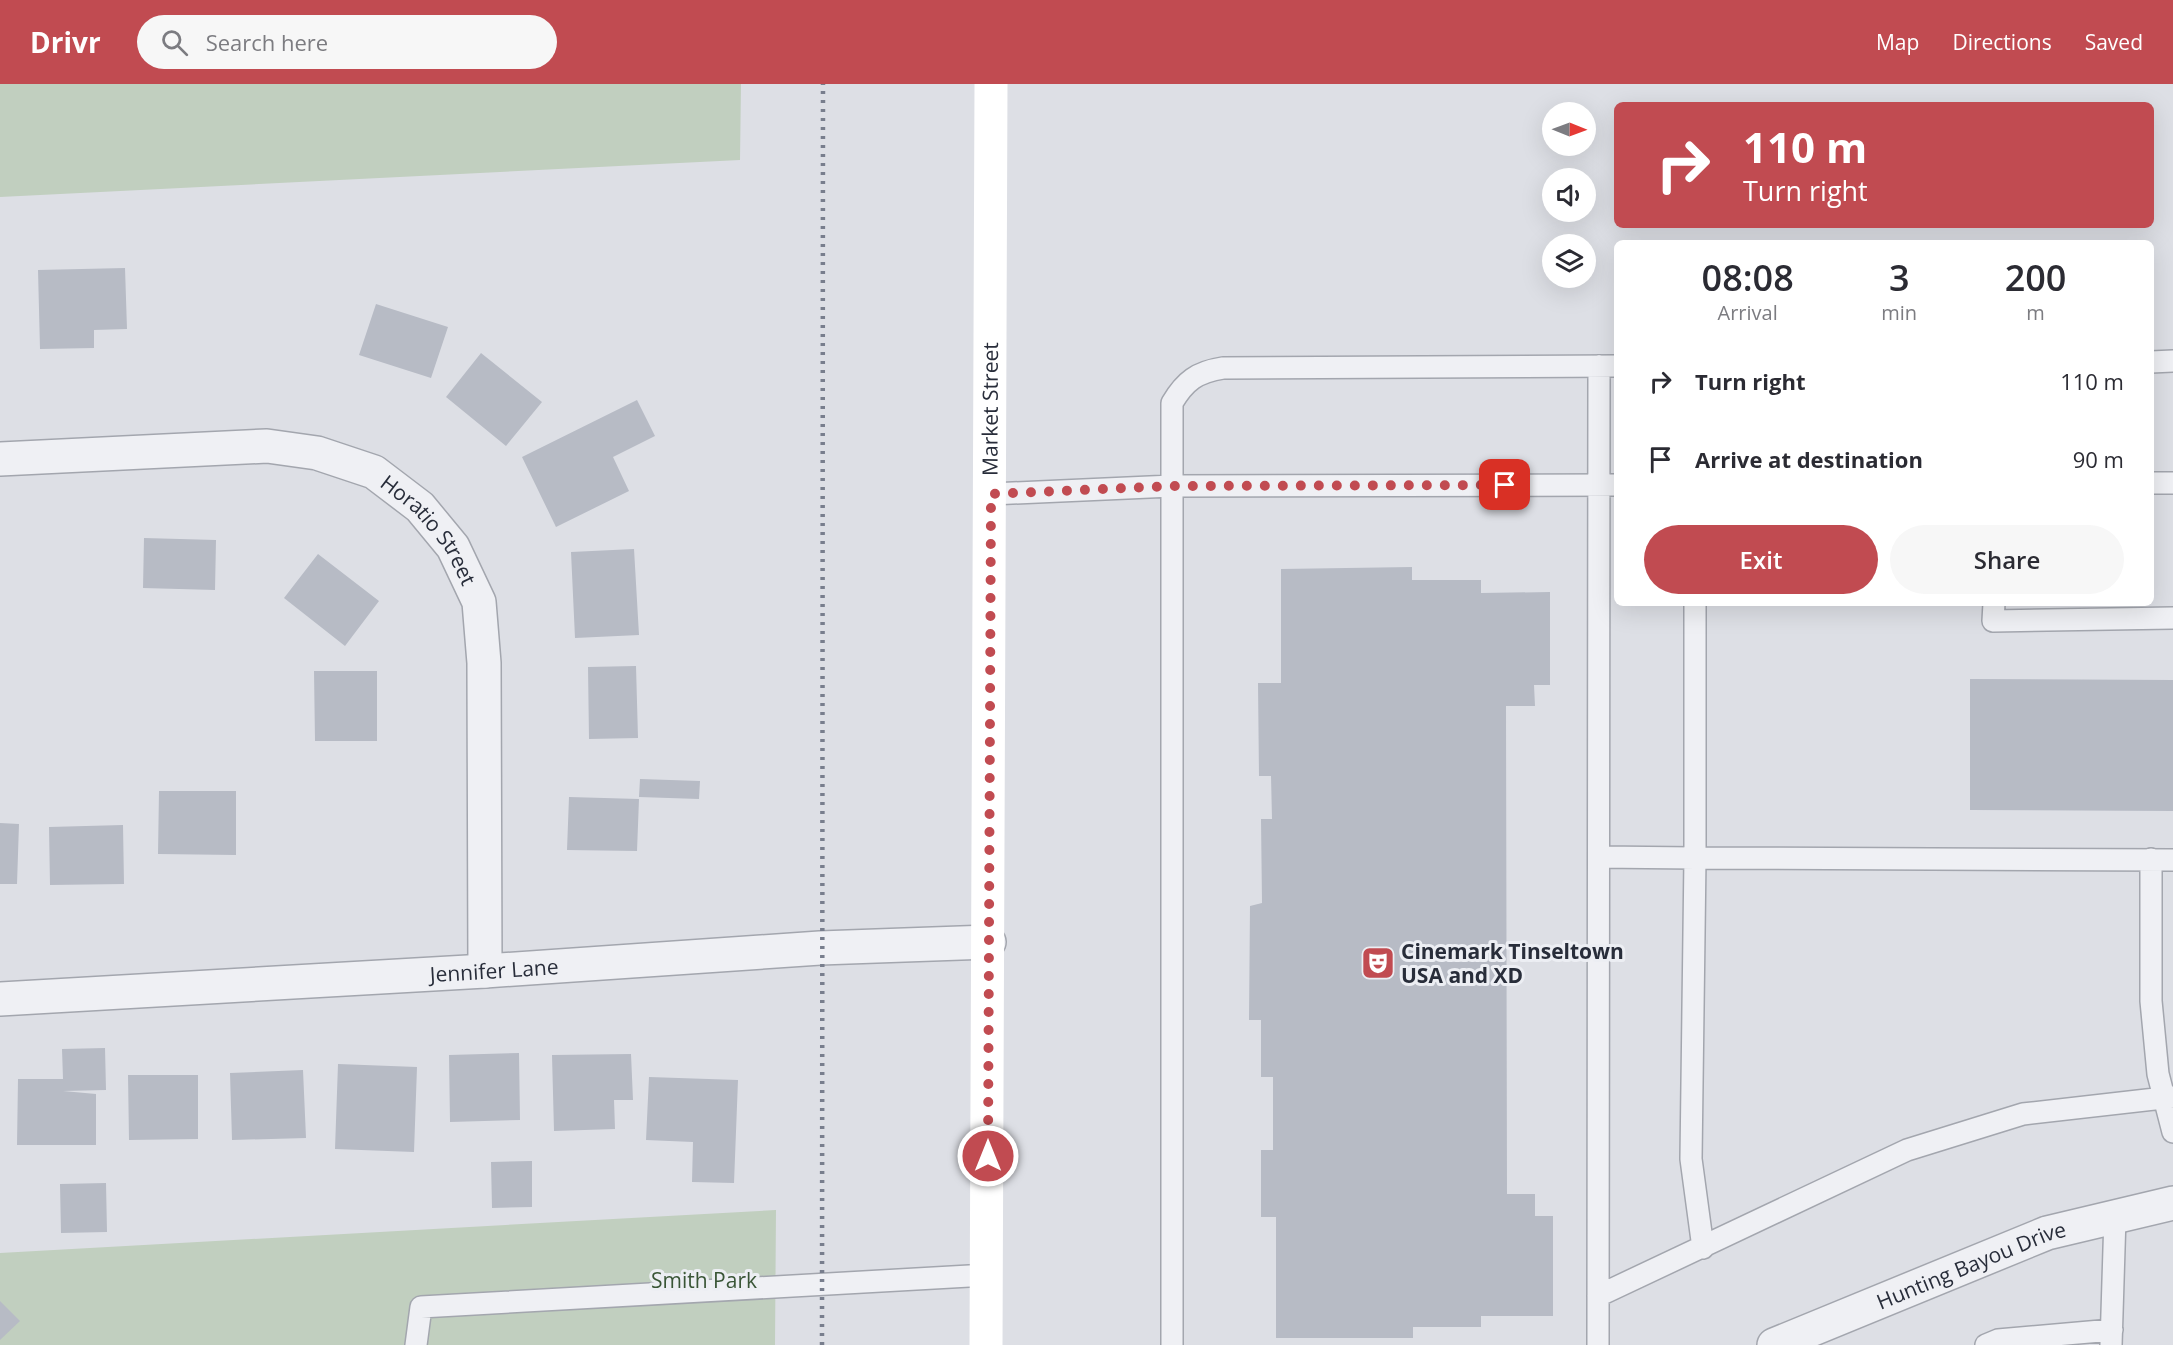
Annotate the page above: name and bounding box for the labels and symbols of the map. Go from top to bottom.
north arrow [1542,102,1596,156]
street label: Market Street [975,342,1004,476]
pin [1479,459,1530,510]
street label: Horatio Street [375,468,483,590]
place label: Cinemark Tinseltown USA and XD [1401,937,1624,989]
theatre icon: Cinemark Tinseltown USA and XD [1360,945,1396,981]
street label: Jennifer Lane [427,952,559,988]
position arrow [956,1124,1020,1188]
street label: Hunting Bayou Drive [1872,1215,2069,1315]
park label: Smith Park [651,1266,757,1294]

